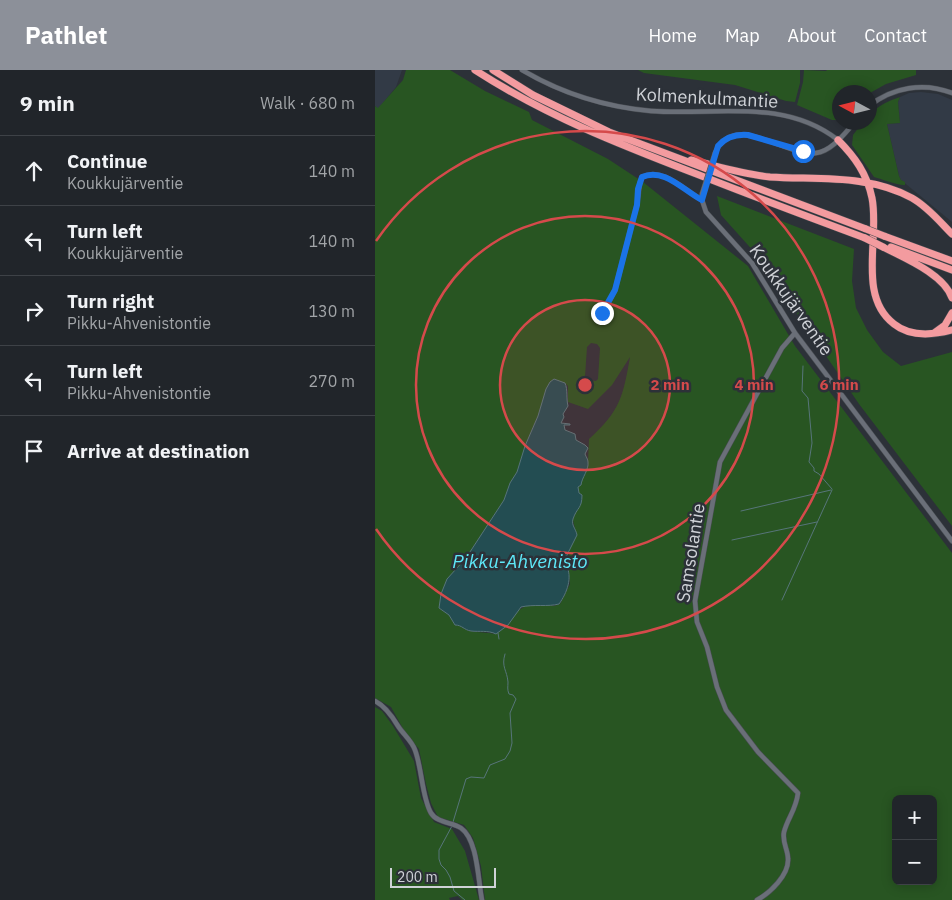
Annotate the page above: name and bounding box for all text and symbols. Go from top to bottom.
text: Pathlet [25,19,107,51]
text: Home [649,24,697,47]
text: Map [725,24,760,47]
text: About [788,24,836,47]
text: Contact [864,24,927,47]
street label: Kolmenkulmantie [635,82,779,113]
north arrow [832,85,877,130]
text: 9 min [20,89,75,117]
text: Walk · 680 m [260,93,355,113]
route start [792,140,815,163]
text: Continue [67,149,147,173]
icon: ahead [20,157,48,185]
text: 140 m [308,161,355,181]
text: Koukkujärventie [67,173,183,193]
text: Turn left [67,219,143,243]
icon: left [20,227,48,255]
text: 140 m [308,231,355,251]
street label: Koukkujärventie [745,240,838,360]
text: Koukkujärventie [67,243,183,263]
text: Turn right [67,289,154,313]
icon: right [20,297,48,325]
text: 130 m [308,301,355,321]
route end [591,302,614,325]
text: Pikku-Ahvenistontie [67,313,211,333]
text: Turn left [67,359,143,383]
icon: left [20,367,48,395]
text: 270 m [308,371,355,391]
text: 2 min [650,375,690,394]
text: 4 min [734,375,774,394]
text: 6 min [819,375,859,394]
centre of rings [576,376,594,394]
text: Pikku-Ahvenistontie [67,383,211,403]
icon: arrive [20,437,48,465]
text: Arrive at destination [67,439,250,463]
street label: Samsolantie [671,502,710,604]
water label: Pikku-Ahvenisto [452,549,588,573]
map controls [892,795,937,885]
button: + [892,795,937,840]
button: − [892,840,937,885]
scale bar [390,865,496,888]
text: 200 m [397,868,438,886]

